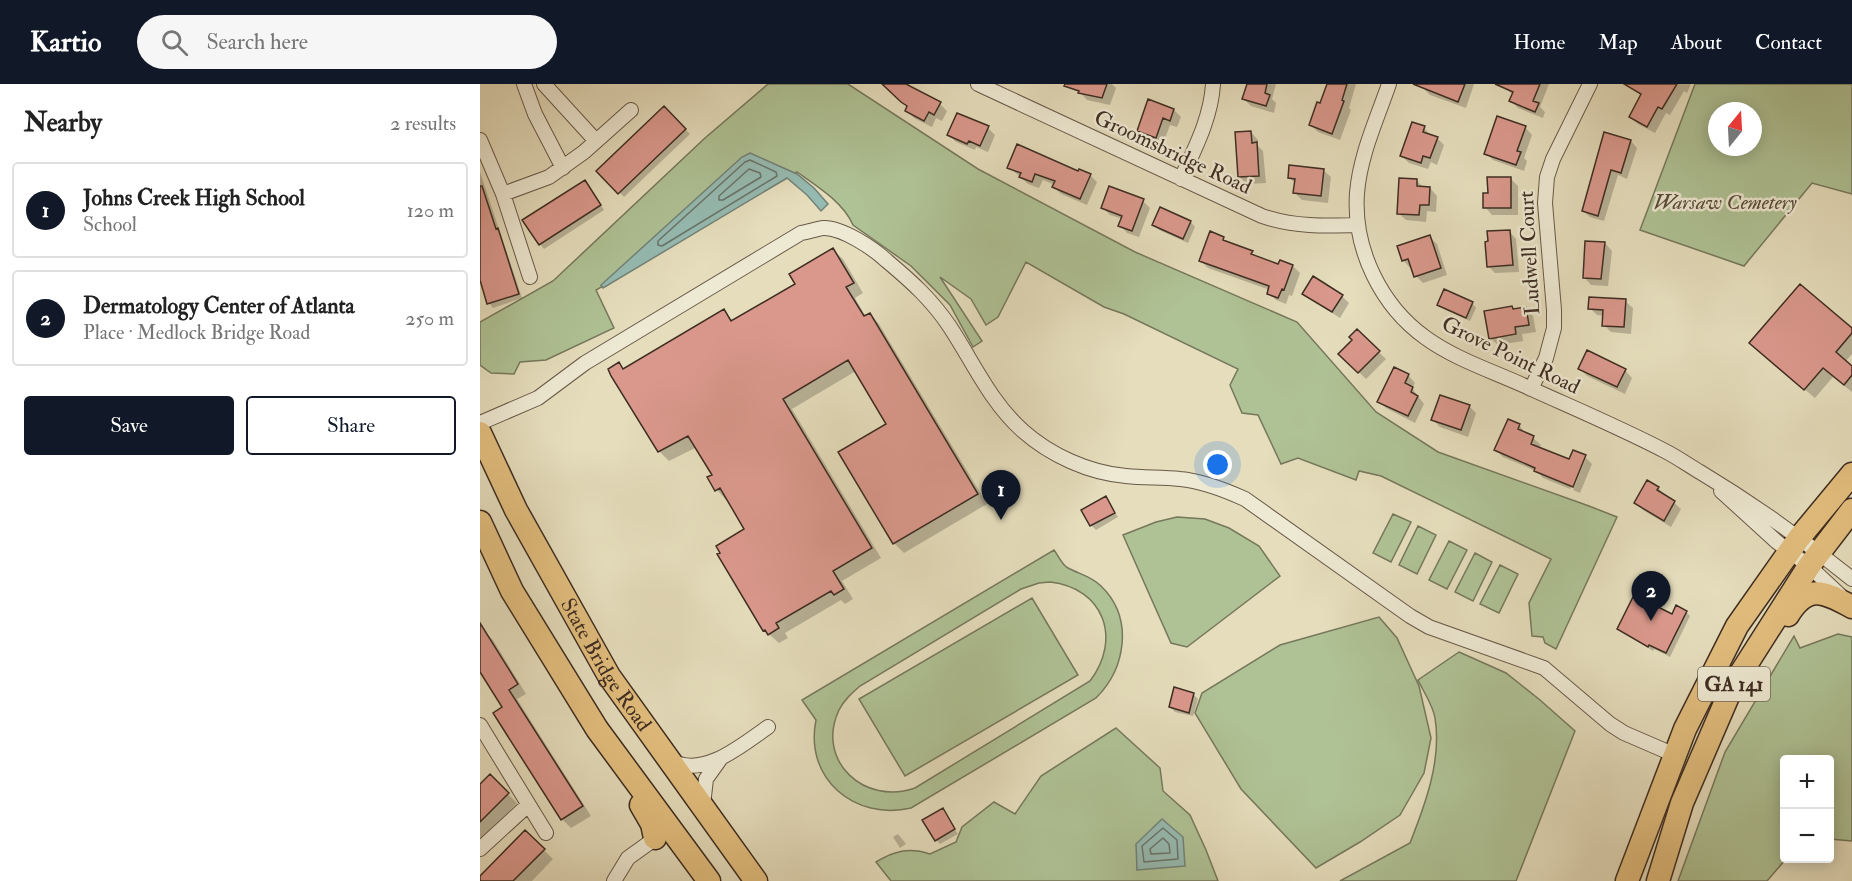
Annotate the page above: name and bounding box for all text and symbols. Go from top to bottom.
search box [137,15,557,69]
text: Kartio [30,25,101,60]
icon: search [158,26,191,59]
text: Search here [206,28,308,56]
text: Home [1513,29,1565,56]
text: Map [1598,29,1638,56]
text: About [1671,29,1722,56]
text: Contact [1755,29,1822,56]
north arrow [1708,102,1762,156]
street label: Groomsbridge Road [1090,104,1256,201]
text: Nearby [24,107,102,139]
text: 2 results [390,111,456,136]
text: Johns Creek High School [83,184,305,212]
park label: Warsaw Cemetery [1653,189,1798,216]
street label: Ludwell Court [1513,190,1546,316]
text: 1 [42,198,49,223]
text: 120 m [407,198,454,223]
text: School [83,212,137,237]
text: Dermatology Center of Atlanta [83,292,355,320]
text: 2 [40,306,51,331]
text: 250 m [405,306,454,331]
street label: Grove Point Road [1437,310,1585,401]
text: Place · Medlock Bridge Road [83,320,310,345]
button: Save [24,396,234,455]
button: Share [246,396,456,455]
your location [1203,450,1232,479]
pin: 1 [982,470,1020,520]
pin: 2 [1632,572,1670,621]
street label: State Bridge Road [554,594,658,737]
road number: GA 141 [1698,667,1770,701]
map controls [1780,755,1834,863]
button: + [1780,755,1834,809]
button: − [1780,809,1834,863]

